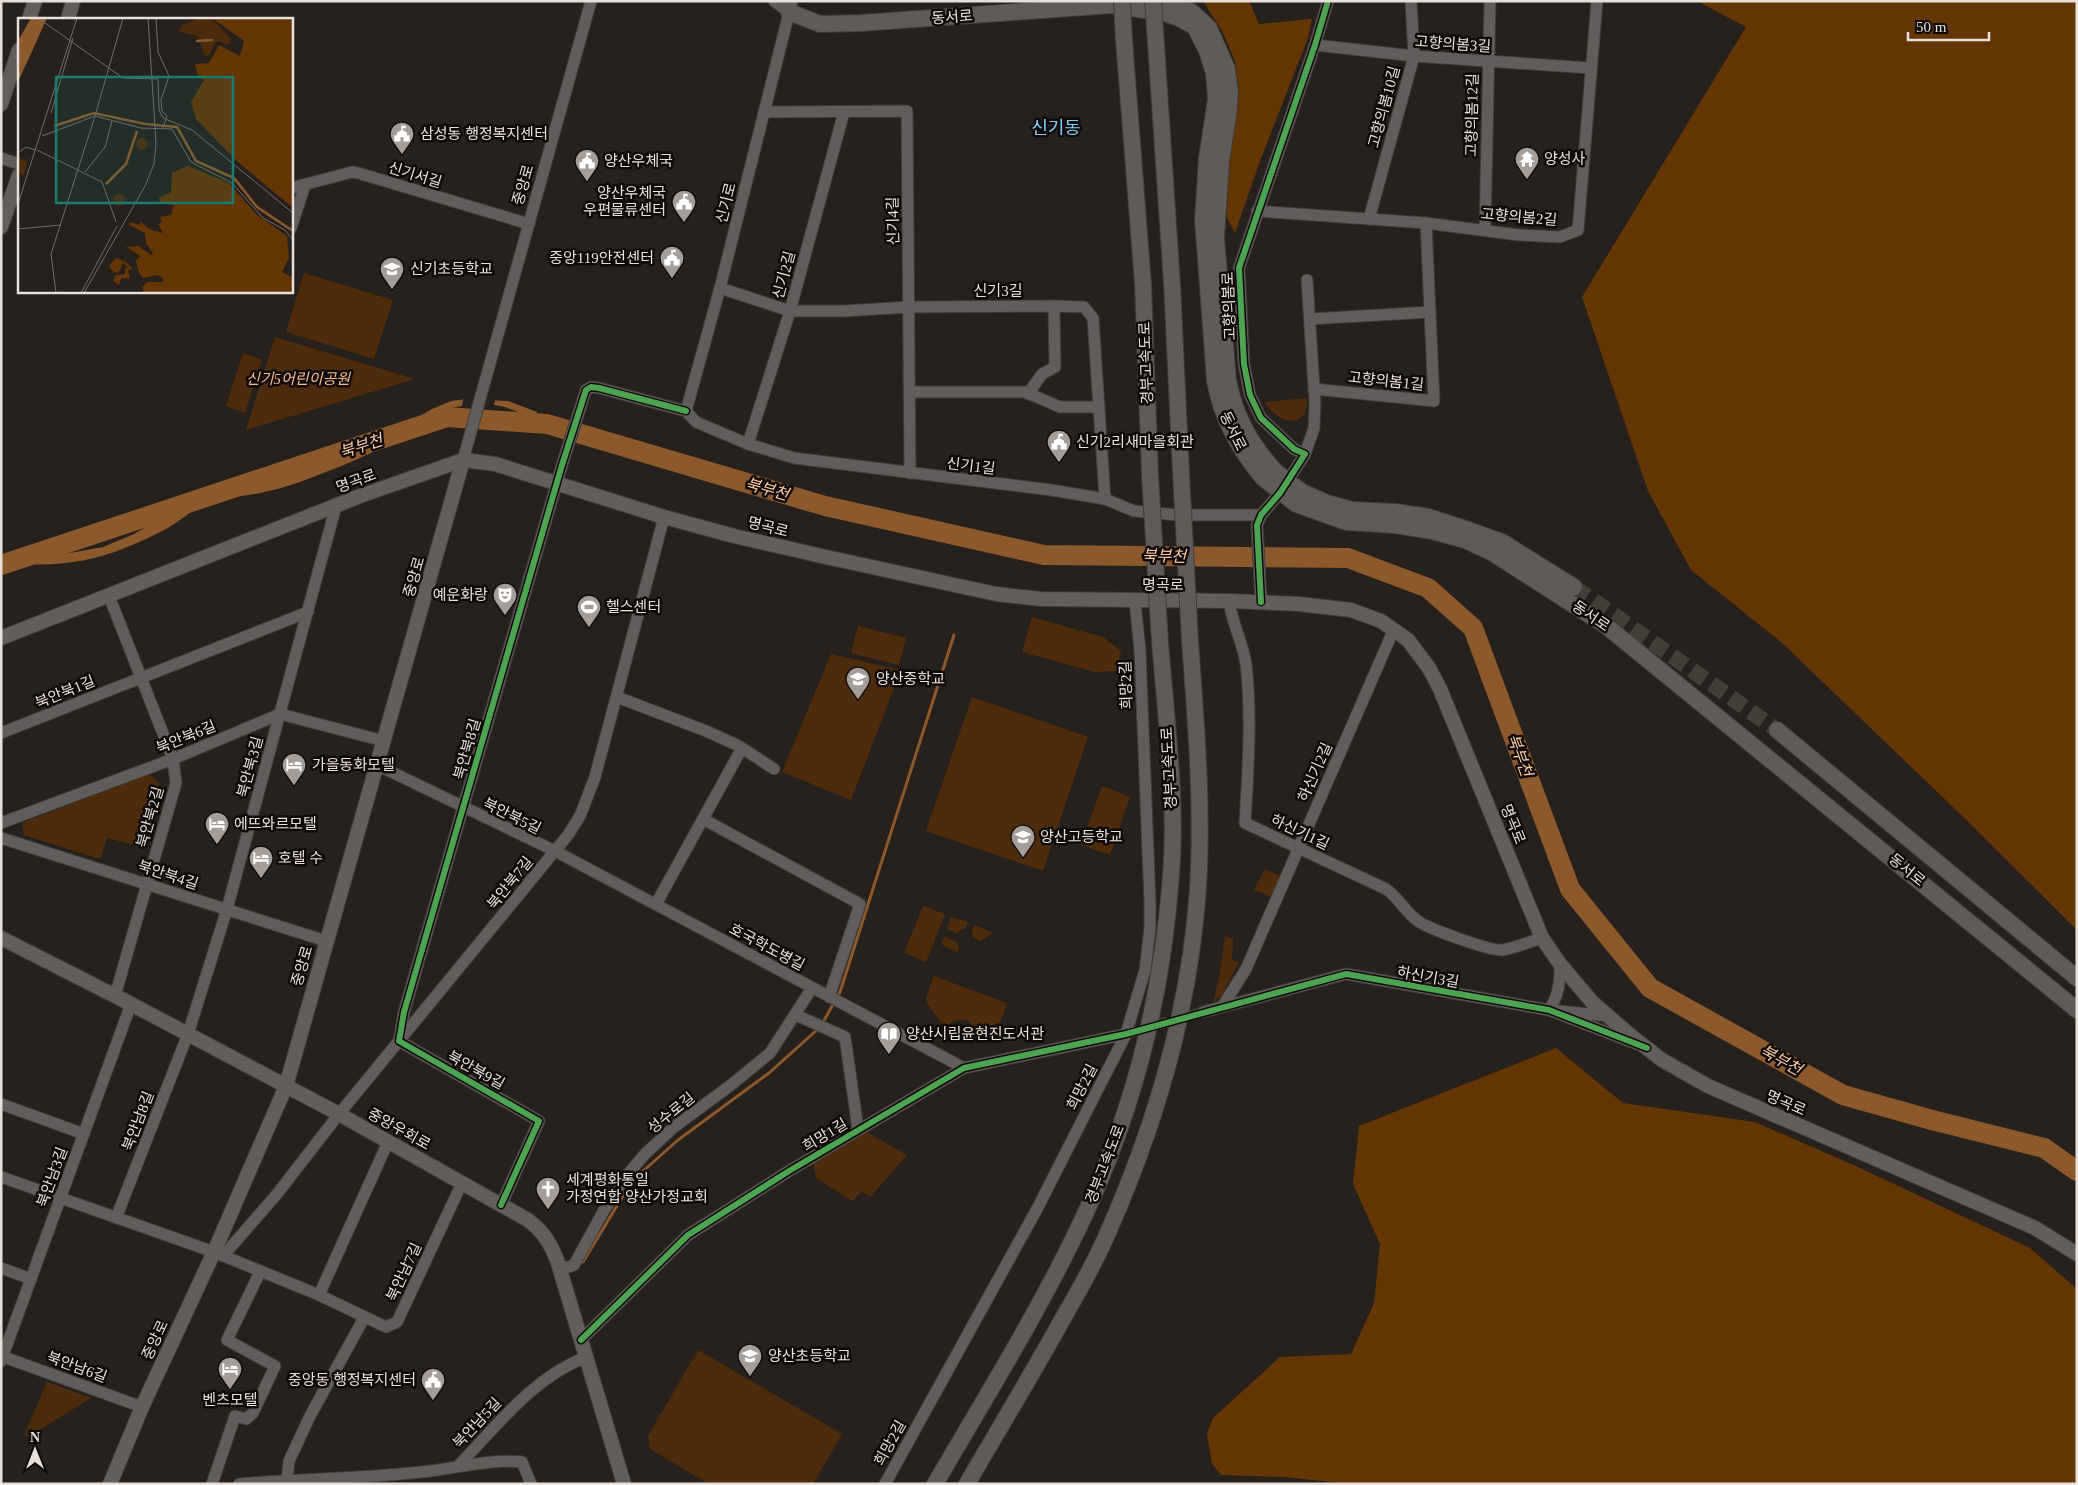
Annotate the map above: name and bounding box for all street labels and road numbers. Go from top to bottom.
street label: 동서로 [931,8,973,26]
street label: 고향의봄3길 [1414,33,1492,55]
street label: 고향의봄10길 [1365,64,1403,150]
street label: 고향의봄12길 [1463,73,1481,157]
street label: 신기서길 [386,159,444,191]
street label: 중앙로 [510,163,536,207]
street label: 신기로 [713,181,739,225]
street label: 신기4길 [885,196,901,246]
street label: 고향의봄2길 [1480,206,1558,228]
street label: 신기2길 [770,249,798,301]
street label: 고향의봄로 [1220,271,1238,341]
street label: 신기3길 [974,283,1022,299]
street label: 경부고속도로 [1137,321,1155,405]
street label: 고향의봄1길 [1347,369,1425,393]
street label: 동서로 [1217,409,1249,453]
street label: 신기1길 [946,455,996,477]
street label: 명곡로 [334,466,378,496]
street label: 명곡로 [746,514,790,540]
street label: 중앙로 [401,555,427,599]
street label: 명곡로 [1142,577,1184,593]
street label: 동서로 [1569,598,1613,634]
street label: 희망2길 [1117,660,1135,710]
street label: 북안북1길 [33,673,97,711]
street label: 북안북8길 [451,717,483,781]
street label: 북안북6길 [154,718,218,756]
street label: 경부고속도로 [1159,726,1179,810]
street label: 북안북3길 [234,735,266,799]
street label: 하신기2길 [1295,740,1335,804]
street label: 북안북2길 [134,785,166,849]
street label: 북안북5길 [480,795,544,837]
street label: 명곡로 [1498,802,1528,846]
street label: 하신기1길 [1268,811,1332,853]
street label: 동서로 [1886,851,1928,889]
street label: 북안북7길 [484,854,536,912]
street label: 북안북4길 [136,858,200,892]
street label: 호국학도병길 [727,920,808,974]
street label: 중앙로 [289,944,315,988]
street label: 하신기3길 [1396,964,1460,990]
street label: 북안북9길 [445,1048,507,1092]
street label: 희망2길 [1064,1062,1100,1112]
street label: 명곡로 [1764,1088,1808,1118]
street label: 북안남8길 [119,1089,157,1153]
street label: 성수로길 [645,1089,697,1137]
street label: 중앙우회로 [365,1105,433,1153]
street label: 희망1길 [800,1116,850,1154]
street label: 경부고속도로 [1083,1122,1127,1206]
street label: 북안남3길 [34,1145,70,1209]
street label: 북안남7길 [383,1240,425,1304]
street label: 중앙로 [139,1318,171,1362]
street label: 북안남6길 [45,1349,109,1385]
street label: 북안남5길 [450,1395,504,1451]
street label: 희망2길 [871,1418,909,1468]

